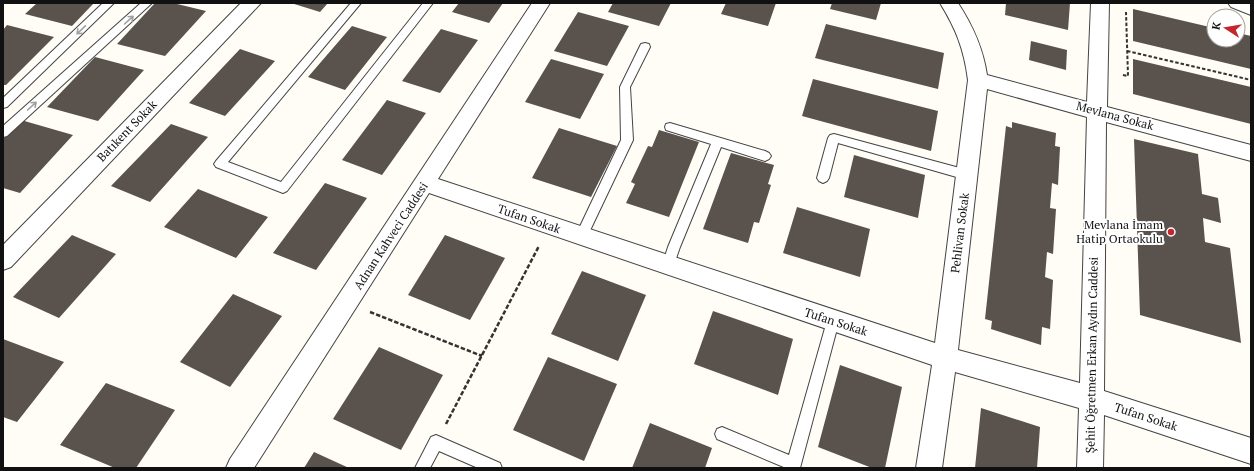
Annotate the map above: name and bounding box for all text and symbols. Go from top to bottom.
north arrow [1206,8,1246,48]
one-way arrow [123,15,134,24]
text: K [1209,20,1224,31]
one-way arrow [76,25,86,35]
street label: Batıkent Sokak [94,96,160,164]
street label: Mevlana Sokak [1075,98,1156,133]
one-way arrow [27,102,37,111]
street label: Adnan Kahveci Caddesi [350,179,431,292]
street label: Pehlivan Sokak [947,191,972,274]
street label: Tufan Sokak [496,201,563,237]
place label: Mevlana İmam Hatip Ortaokulu [1076,217,1164,246]
marker: Mevlana İmam Hatip Ortaokulu [1166,227,1176,237]
street label: Şehit Öğretmen Erkan Aydın Caddesi [1082,256,1101,453]
street label: Tufan Sokak [803,304,870,339]
street label: Tufan Sokak [1113,399,1180,434]

